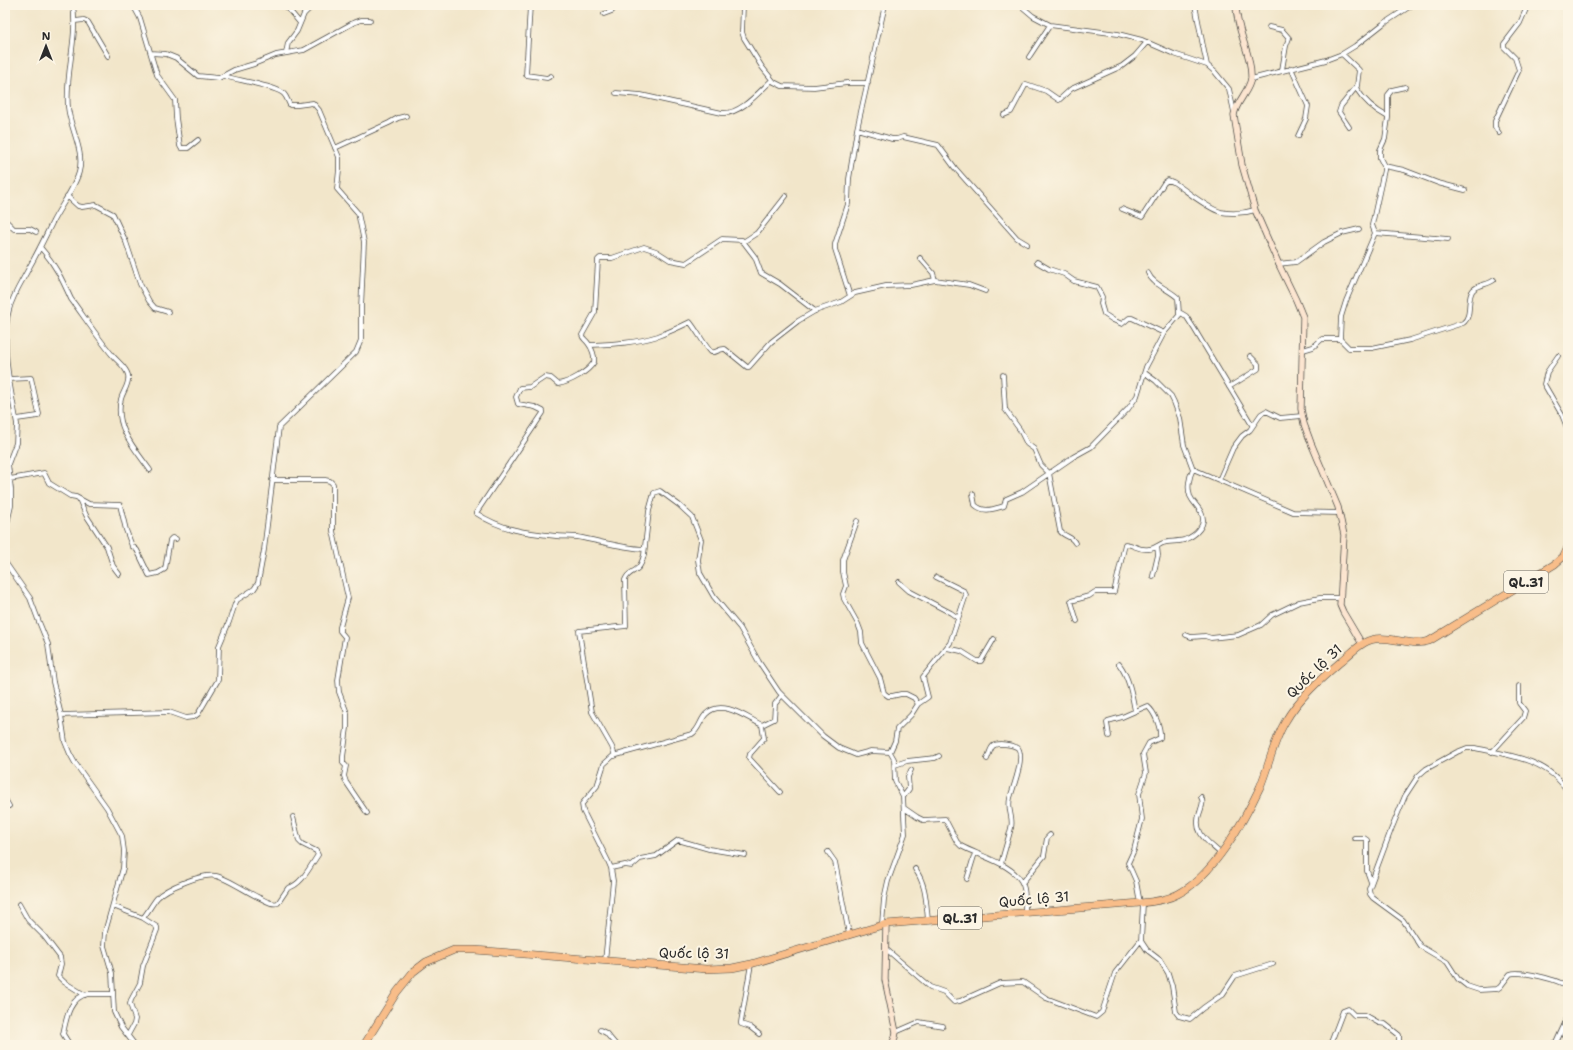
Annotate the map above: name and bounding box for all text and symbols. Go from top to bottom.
north arrow [26,26,66,66]
text: N [42,29,51,44]
road number: QL.31 [1504,571,1548,593]
street label: Quốc lộ 31 [1282,640,1346,702]
street label: Quốc lộ 31 [998,887,1070,911]
road number: QL.31 [938,907,982,929]
street label: Quốc lộ 31 [659,943,729,963]

